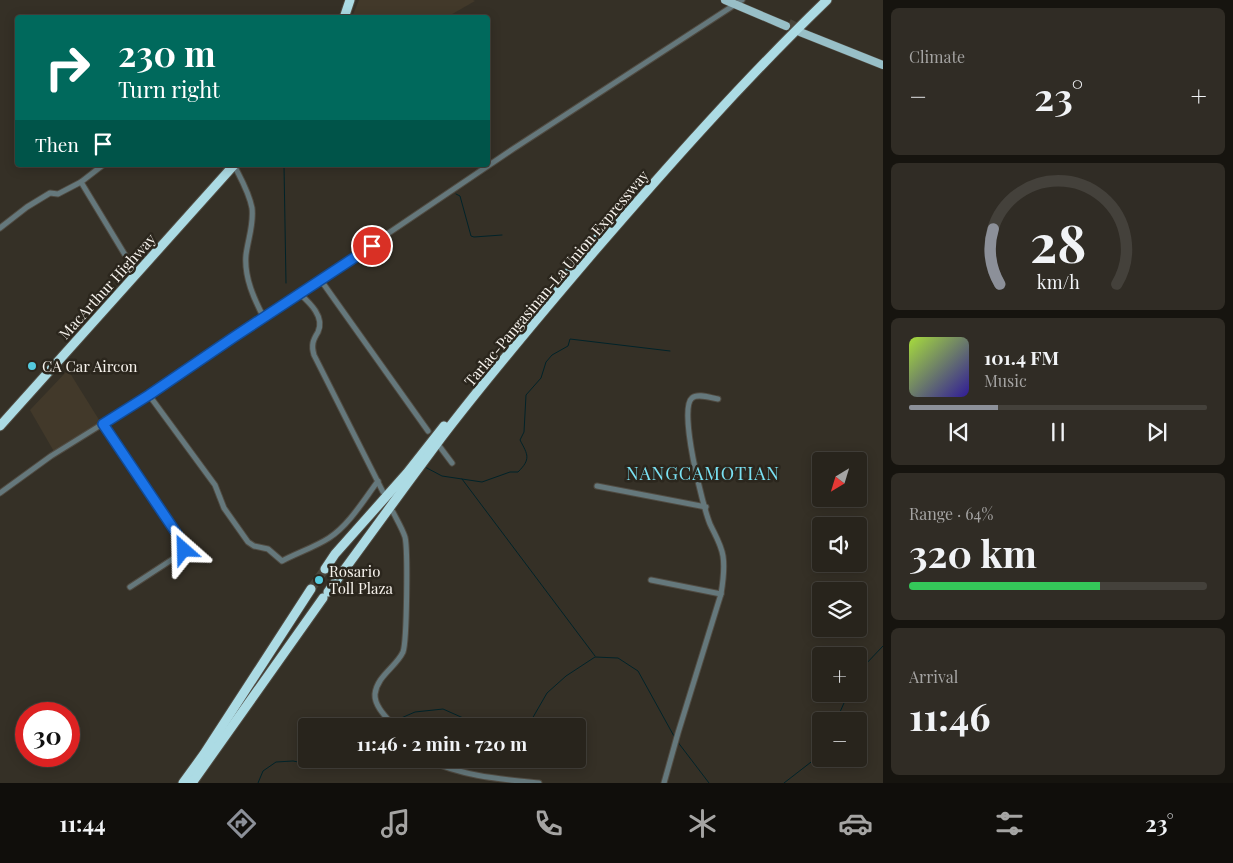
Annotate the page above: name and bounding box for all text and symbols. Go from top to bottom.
text: 230 m [118,29,216,76]
icon: right [35,35,100,100]
text: Climate [909,46,965,67]
text: 23° [1034,70,1083,121]
text: Turn right [118,74,220,104]
text: − [909,77,927,114]
text: + [1191,77,1207,114]
icon: arrive [89,130,117,158]
text: Then [35,131,79,157]
street label: Tarlac-Pangasinan-La Union Expressway [459,165,653,390]
text: 28 [1030,207,1086,276]
pin [351,225,393,267]
street label: MacArthur Highway [54,229,160,343]
icon: arrive [358,232,386,260]
text: km/h [1037,270,1080,293]
text: 101.4 FM [984,344,1059,370]
place label: CA Car Aircon [42,356,138,376]
marker: CA Car Aircon [26,360,38,372]
text: Music [984,370,1027,391]
icon: previous [945,418,973,446]
icon: pause [1044,418,1072,446]
icon: next [1143,418,1171,446]
north arrow [812,452,868,508]
map controls [812,452,867,767]
district label: NANGCAMOTIAN [626,461,780,485]
text: Range · 64% [909,503,993,524]
button: sound [812,517,867,572]
position arrow [157,523,209,575]
text: 320 km [909,527,1037,578]
place label: Rosario Toll Plaza [329,561,394,598]
marker: Rosario Toll Plaza [313,574,325,586]
button: layers [812,582,867,637]
button: + [812,647,867,702]
text: Arrival [909,666,958,687]
text: 11:46 [909,690,991,741]
speed limit sign: 30 [15,702,80,767]
button: − [812,712,867,767]
text: 11:46 · 2 min · 720 m [357,730,527,756]
icon: directions [224,806,259,841]
icon: music [378,806,413,841]
icon: phone [531,806,566,841]
icon: climate [685,806,720,841]
icon: car [838,806,873,841]
icon: filters [992,806,1027,841]
text: 11:44 [59,808,106,838]
text: 23° [1145,808,1174,838]

